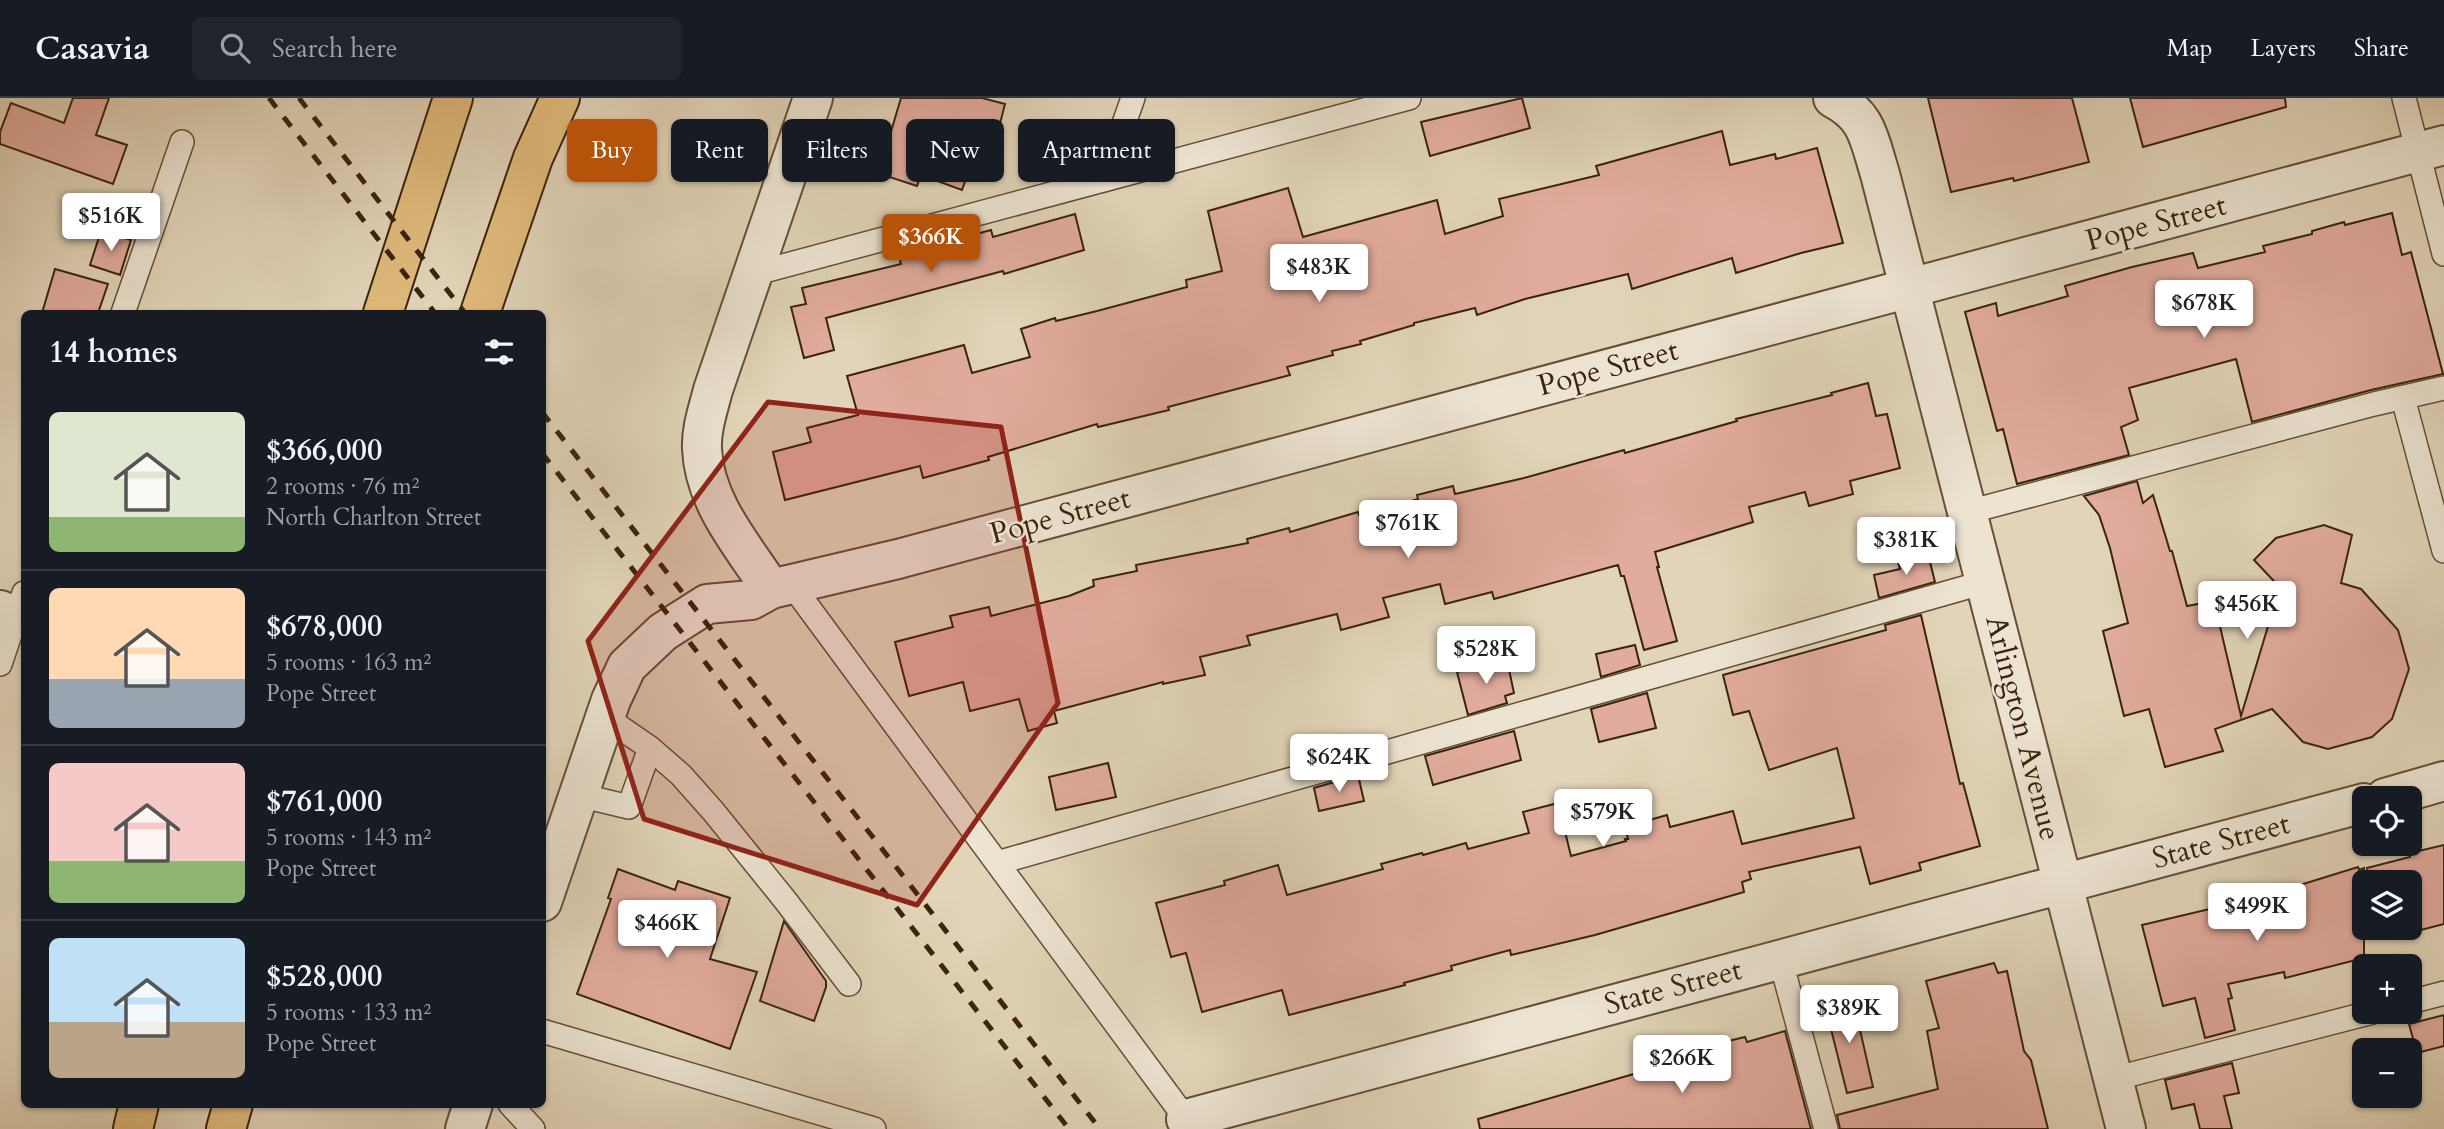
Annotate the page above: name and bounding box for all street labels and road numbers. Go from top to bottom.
street label: Pope Street [2081,184,2231,261]
street label: Pope Street [1533,329,1683,406]
street label: Pope Street [985,477,1135,554]
street label: Arlington Avenue [1975,611,2071,845]
street label: State Street [2148,803,2295,879]
street label: State Street [1600,949,1747,1025]

